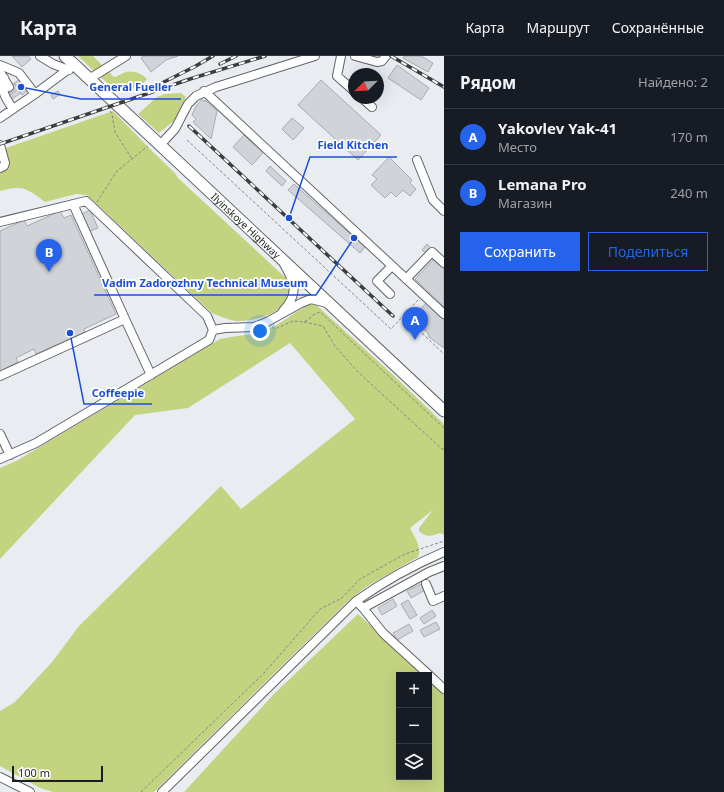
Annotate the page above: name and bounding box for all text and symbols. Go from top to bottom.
text: Карта [20,15,77,41]
text: Карта [465,18,504,37]
text: Маршрут [526,18,590,37]
text: Сохранённые [612,18,704,37]
north arrow [348,68,384,104]
text: Рядом [460,71,516,94]
text: Найдено: 2 [638,73,708,91]
callout: General Fueller [81,76,181,99]
text: General Fueller [89,79,173,94]
text: Yakovlev Yak-41 [498,118,617,138]
text: A [469,128,478,146]
text: 170 m [670,128,708,146]
callout: Field Kitchen [310,134,397,157]
text: Field Kitchen [318,137,388,152]
text: Место [498,138,537,156]
text: Lemana Pro [498,174,587,194]
text: B [469,184,477,202]
text: 240 m [670,184,708,202]
street label: Ilyinskoye Highway [208,190,284,262]
text: Магазин [498,194,552,212]
button: Сохранить [460,232,580,271]
button: Поделиться [588,232,708,271]
pin: B [36,239,62,272]
callout: Vadim Zadorozhny Technical Museum [94,272,316,295]
text: Vadim Zadorozhny Technical Museum [102,275,308,290]
pin: A [402,307,428,340]
your location [250,321,270,341]
callout: Coffeepie [84,381,152,404]
text: Coffeepie [92,385,145,400]
map controls [396,672,432,780]
button: + [396,672,432,708]
button: − [396,708,432,744]
button: layers [396,744,432,780]
scale bar [12,764,103,783]
text: 100 m [18,765,50,780]

